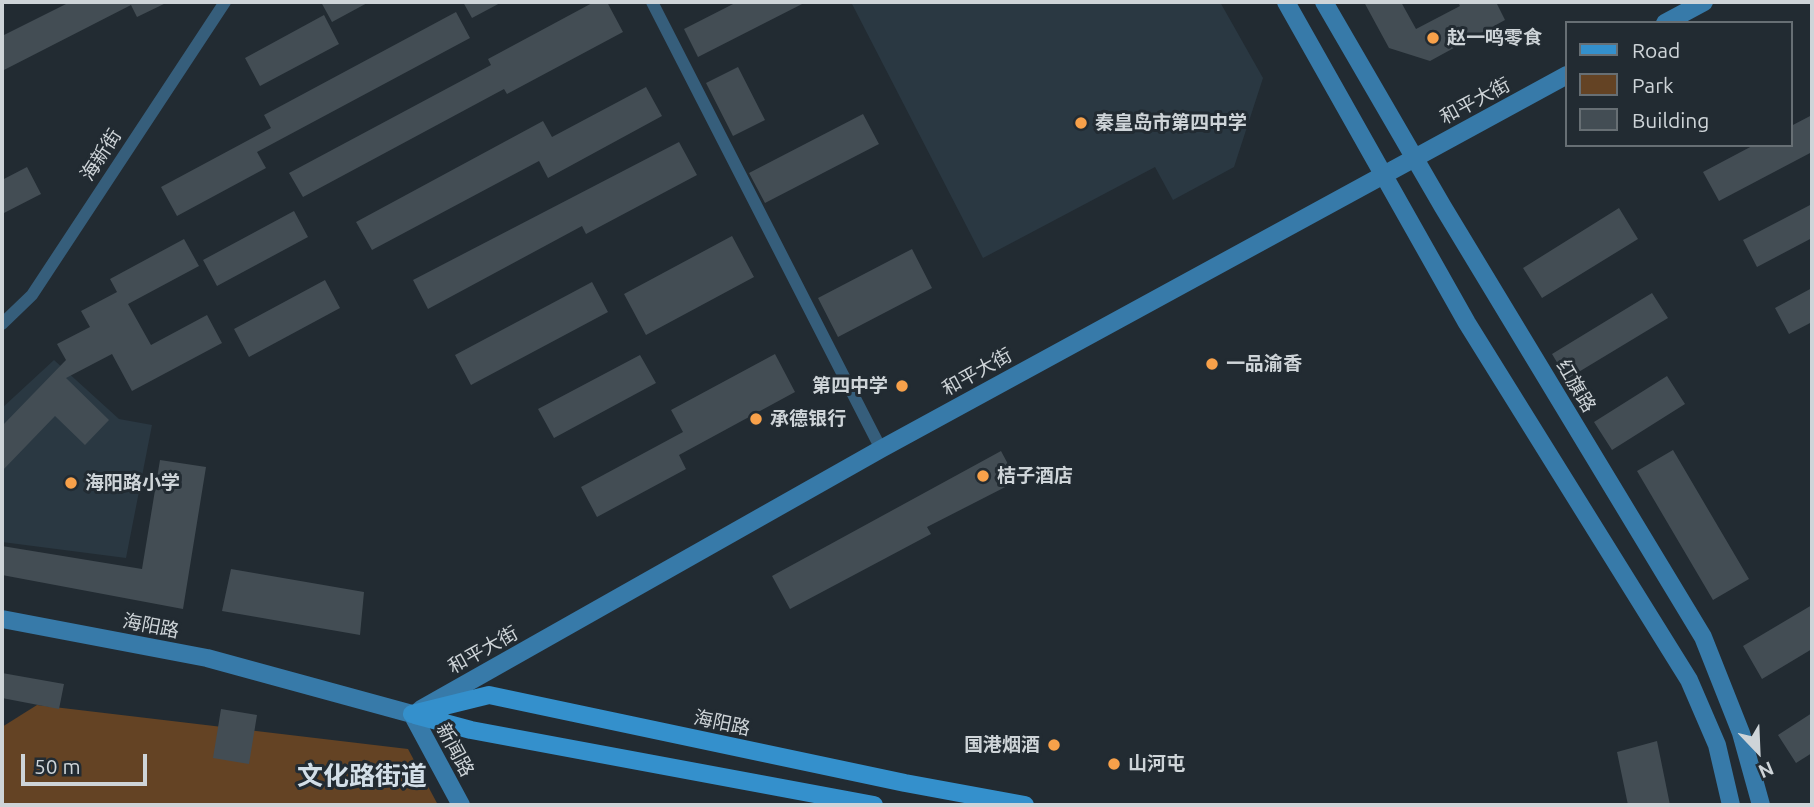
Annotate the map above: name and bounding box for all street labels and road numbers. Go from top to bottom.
street label: 和平大街 [1436,73,1514,129]
street label: 海新街 [76,125,126,185]
street label: 和平大街 [938,344,1016,400]
street label: 红旗路 [1552,356,1600,416]
street label: 海阳路 [121,609,181,643]
street label: 和平大街 [444,622,522,678]
street label: 海阳路 [692,706,752,740]
street label: 新闻路 [432,719,478,781]

